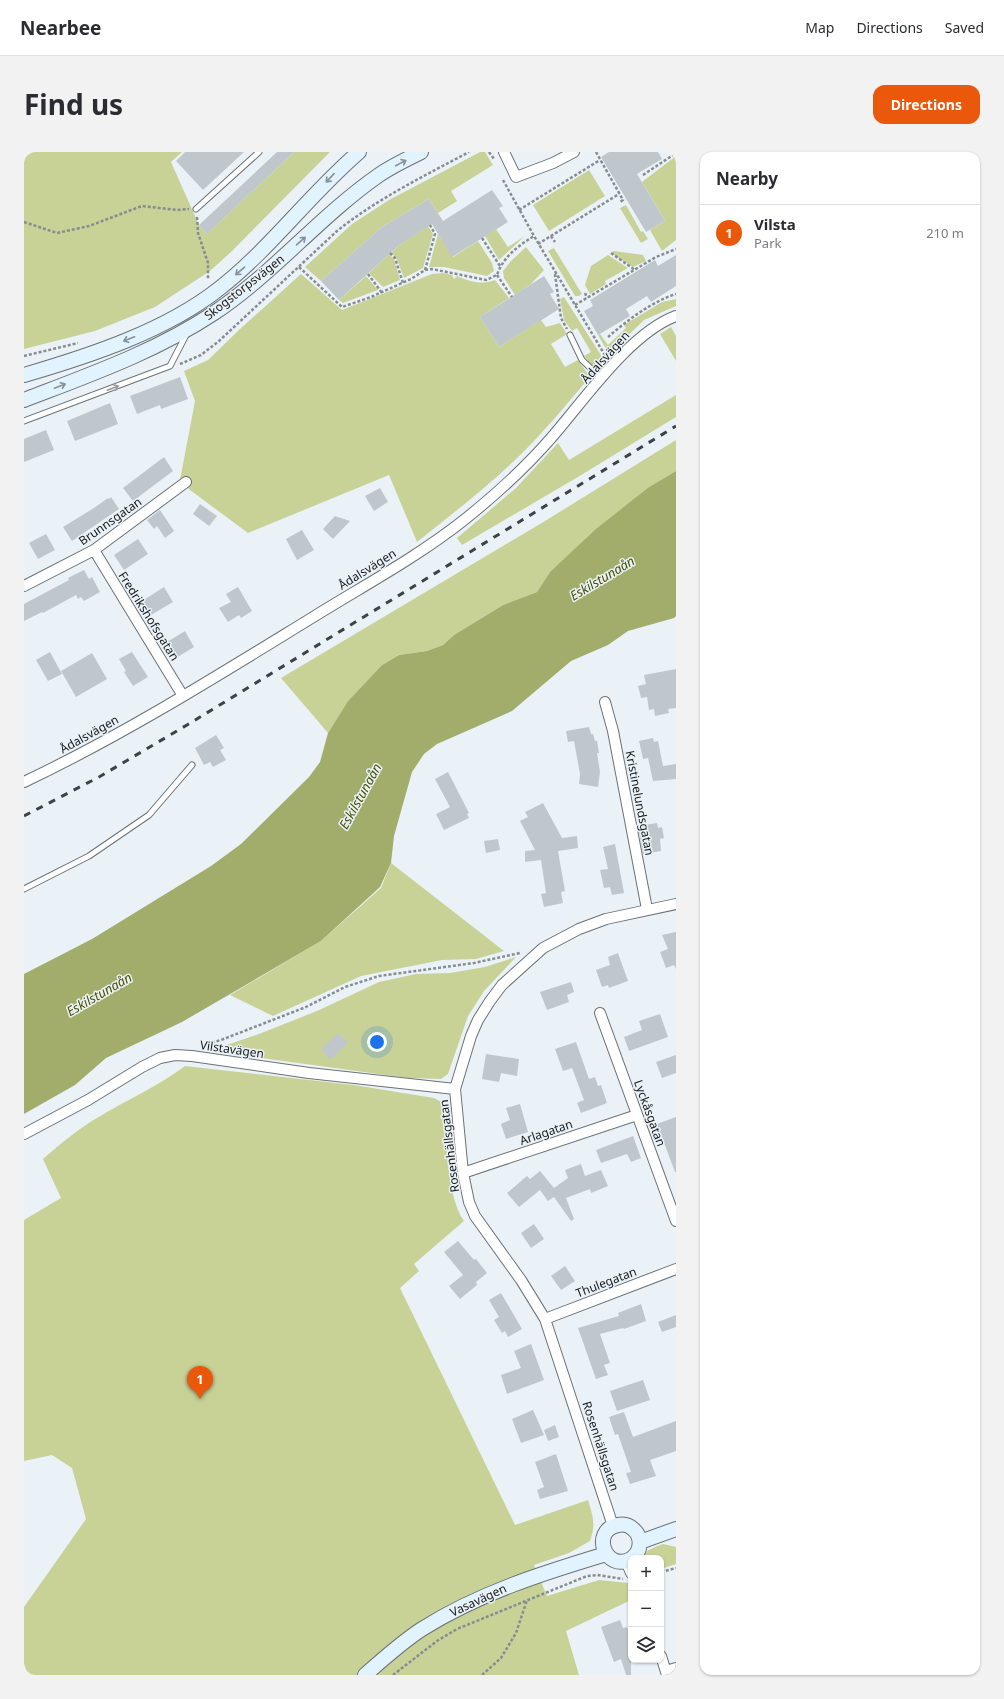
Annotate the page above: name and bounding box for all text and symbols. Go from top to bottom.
text: Nearbee [20,15,101,41]
text: Map [805,18,834,37]
text: Directions [856,18,923,37]
text: Saved [945,18,984,37]
text: Find us [24,85,123,123]
button: Directions [873,85,980,124]
one-way arrow [394,159,406,166]
text: Nearby [716,167,778,190]
one-way arrow [325,173,335,183]
text: Vilsta [754,214,796,234]
text: 1 [725,224,733,242]
text: 210 m [926,224,964,242]
text: Park [754,234,781,252]
one-way arrow [296,236,306,245]
street label: Skogstorpsvägen [200,250,288,324]
one-way arrow [234,267,245,276]
street label: Ådalsvägen [577,327,633,387]
one-way arrow [124,335,136,343]
one-way arrow [54,382,66,390]
one-way arrow [106,383,118,391]
street label: Brunnsgatan [75,493,145,549]
street label: Ådalsvägen [335,545,399,593]
water label: Eskilstunaån [566,552,638,604]
street label: Fredrikshofsgatan [115,568,183,664]
street label: Ådalsvägen [56,711,122,757]
street label: Kristinelundsgatan [621,749,659,857]
water label: Eskilstunaån [334,760,386,832]
water label: Eskilstunaån [63,968,135,1020]
your location [367,1032,387,1052]
street label: Vilstavägen [199,1036,265,1062]
street label: Lyckåsgatan [630,1077,670,1149]
street label: Rosenhällsgatan [435,1099,463,1193]
street label: Arlagatan [517,1115,575,1149]
street label: Thulegatan [573,1263,639,1301]
pin: 1 [187,1366,213,1399]
street label: Rosenhällsgatan [578,1399,624,1493]
map controls [628,1555,664,1663]
button: + [628,1555,664,1591]
street label: Vasavägen [447,1579,509,1621]
button: − [628,1591,664,1627]
button: layers [628,1627,664,1663]

